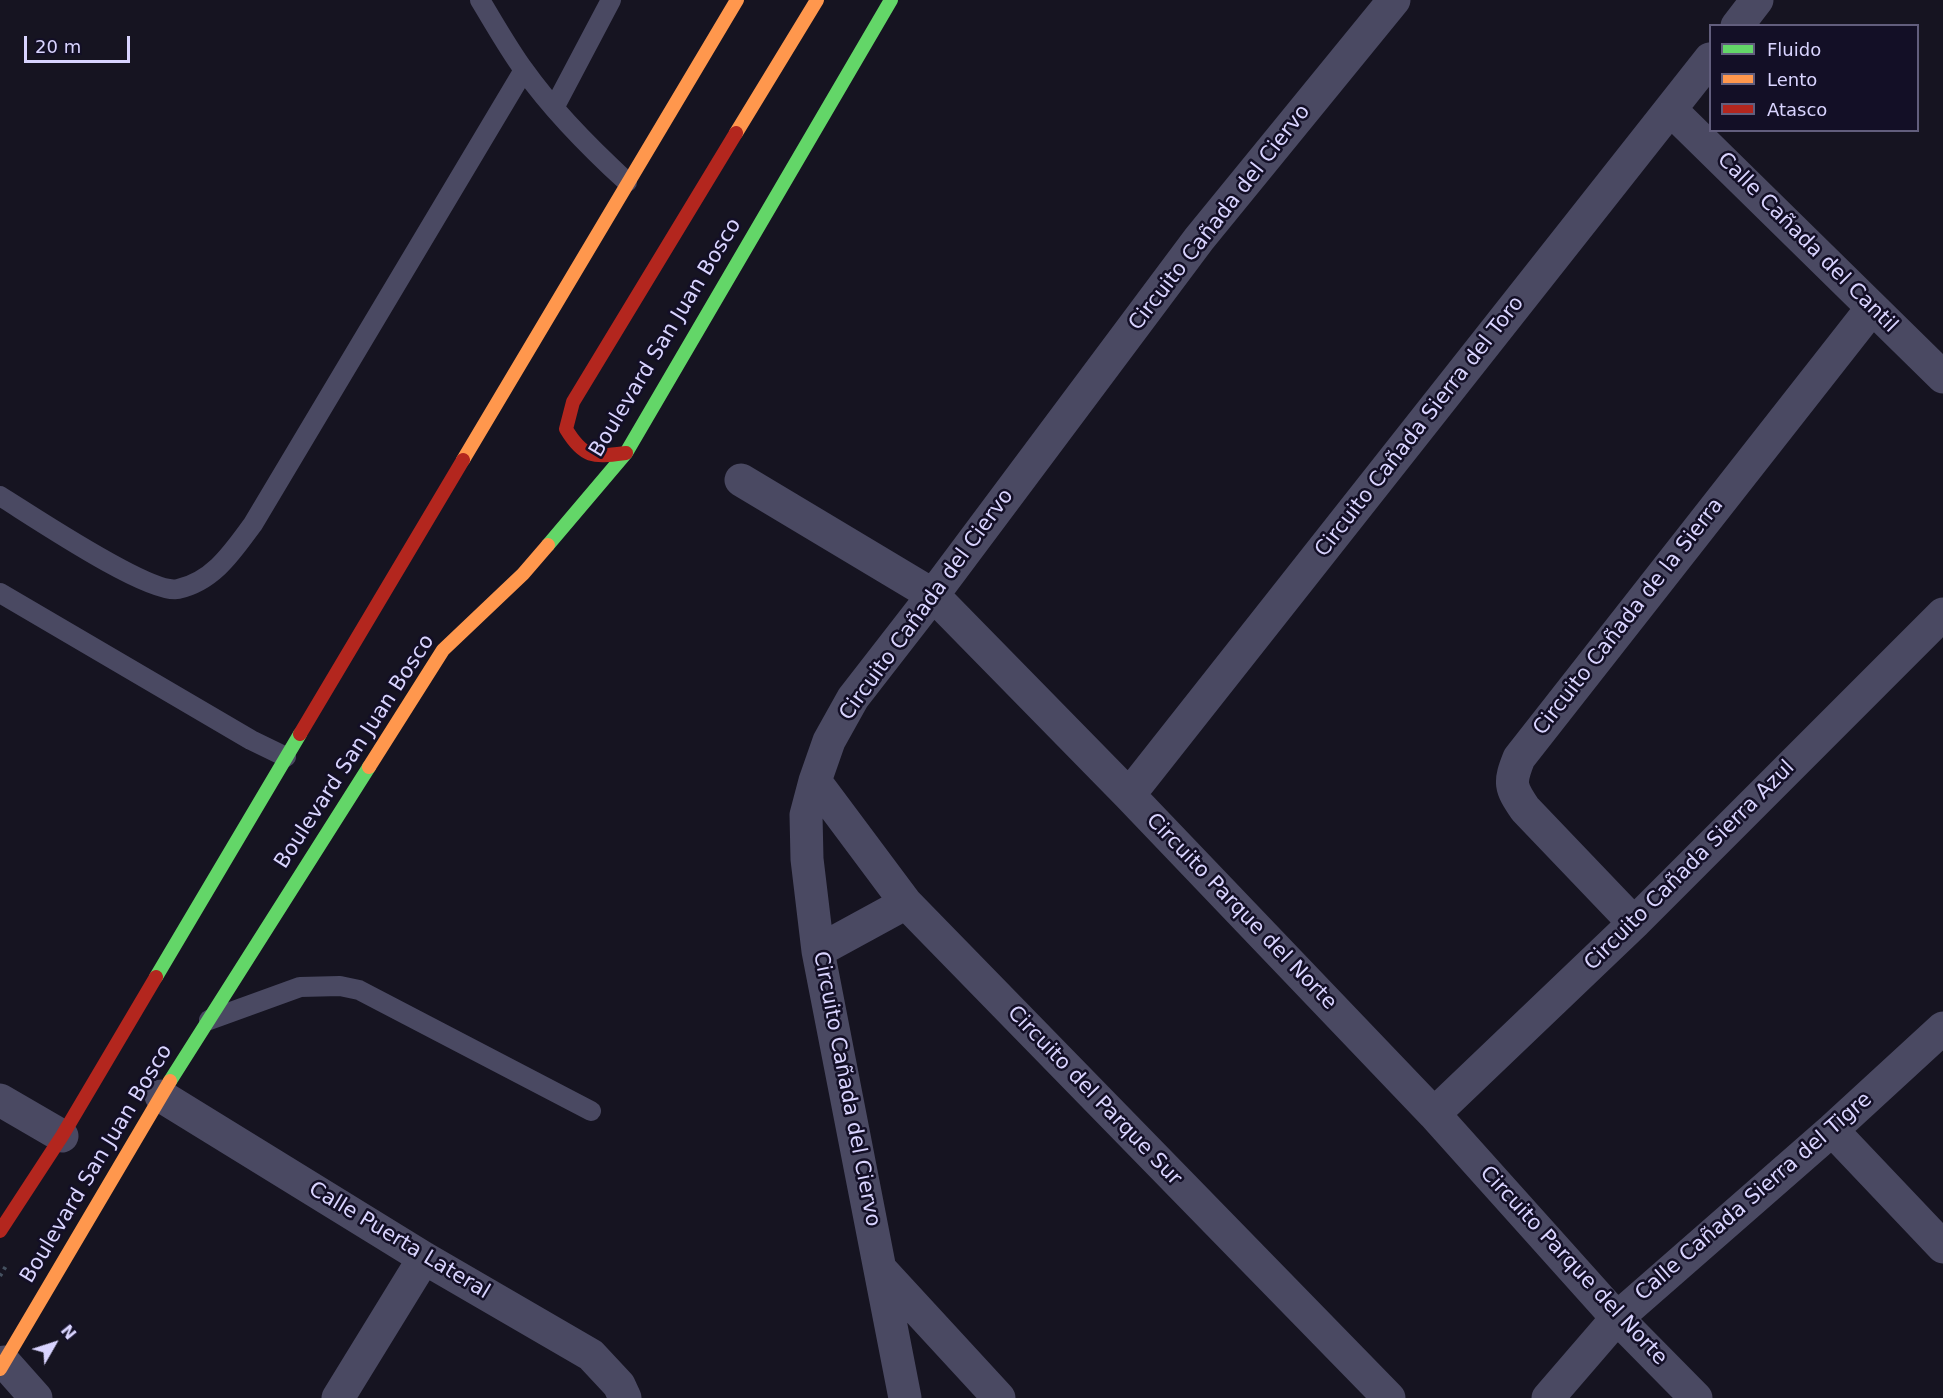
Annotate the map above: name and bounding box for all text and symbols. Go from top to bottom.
scale bar [27,24,134,62]
legend [1709,24,1919,132]
text: 20 m [35,36,81,57]
text: Fluido [1767,39,1821,60]
text: Lento [1767,69,1817,90]
text: Atasco [1767,99,1827,120]
street label: Circuito Cañada del Ciervo [1124,100,1316,336]
street label: Calle Cañada del Cantil [1712,148,1902,338]
street label: Boulevard San Juan Bosco [585,214,747,462]
street label: Circuito Cañada Sierra del Toro [1310,292,1530,562]
street label: Circuito Cañada del Ciervo [835,484,1019,726]
street label: Circuito Cañada de la Sierra [1529,493,1729,741]
street label: Boulevard San Juan Bosco [270,630,440,874]
street label: Circuito Cañada Sierra Azul [1580,756,1800,976]
street label: Circuito Parque del Norte [1140,809,1342,1015]
street label: Circuito Cañada del Ciervo [807,949,885,1229]
street label: Circuito del Parque Sur [1001,1001,1187,1191]
street label: Boulevard San Juan Bosco [16,1040,178,1288]
street label: Calle Cañada Sierra del Tigre [1631,1087,1877,1307]
street label: Circuito Parque del Norte [1474,1161,1672,1371]
street label: Calle Puerta Lateral [304,1177,494,1305]
north arrow [24,1314,84,1374]
text: N [57,1321,80,1344]

